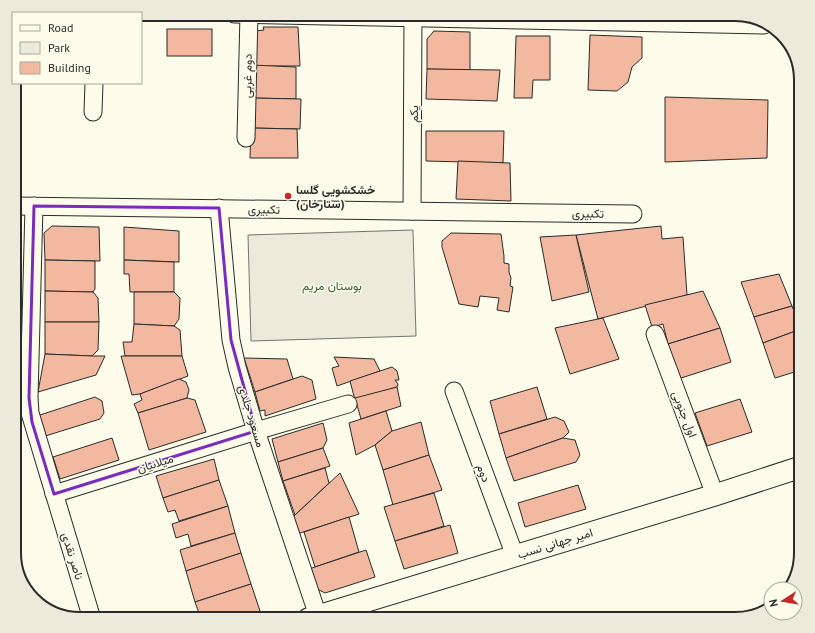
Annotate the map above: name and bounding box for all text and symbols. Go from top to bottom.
legend [12,12,142,84]
text: Road [48,20,73,35]
text: Park [48,40,70,55]
street label: دوم غربی [239,53,256,98]
text: Building [48,60,91,75]
street label: یکم [406,105,422,123]
place label: خشکشویی گلسا (ستارخان) [296,182,375,212]
marker: خشکشویی گلسا (ستارخان) [283,191,293,201]
street label: تکبیری [248,201,280,218]
street label: تکبیری [572,205,604,222]
park label: بوستان مریم [302,278,362,294]
street label: مسعود جلدی [234,383,269,449]
street label: اول جنوبی [668,389,701,440]
street label: میلانیان [135,450,175,476]
street label: دوم [473,462,494,485]
street label: امیر جهانی نسب [515,524,595,563]
street label: ناصر نقدی [58,531,87,582]
north arrow [763,581,803,621]
text: N [766,598,781,608]

